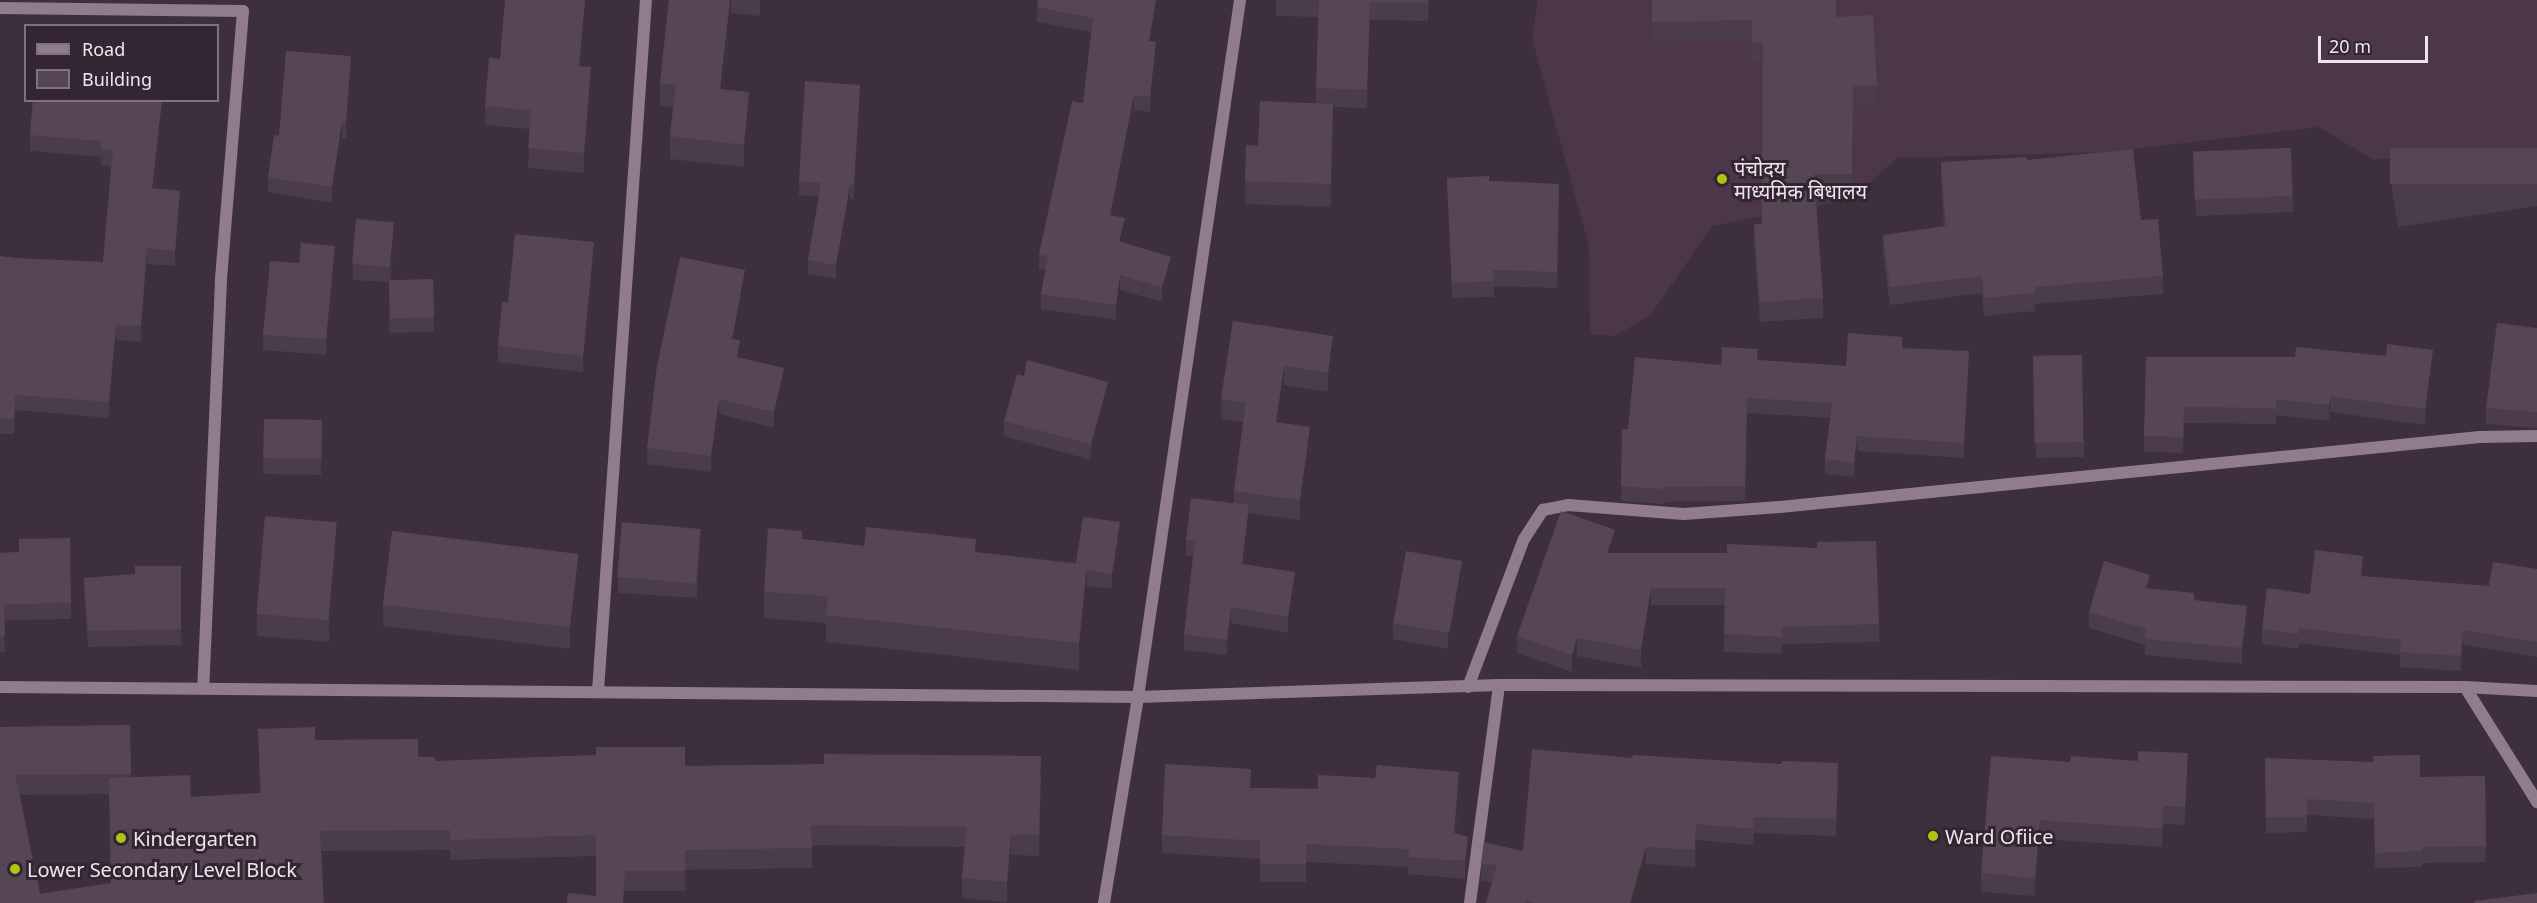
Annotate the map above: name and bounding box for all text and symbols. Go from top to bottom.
legend [24,24,219,102]
scale bar [2321,24,2430,62]
text: 20 m [2329,34,2371,58]
text: Road [82,37,125,61]
text: Building [82,67,152,91]
place label: पंचोदय माध्यमिक बिधालय [1734,156,1867,203]
marker: पंचोदय माध्यमिक बिधालय [1715,172,1729,186]
place label: Ward Ofiice [1945,824,2053,848]
place label: Kindergarten [133,826,257,850]
marker: Ward Ofiice [1926,829,1940,843]
marker: Kindergarten [114,831,128,845]
place label: Lower Secondary Level Block [27,857,297,881]
marker: Lower Secondary Level Block [8,862,22,876]

